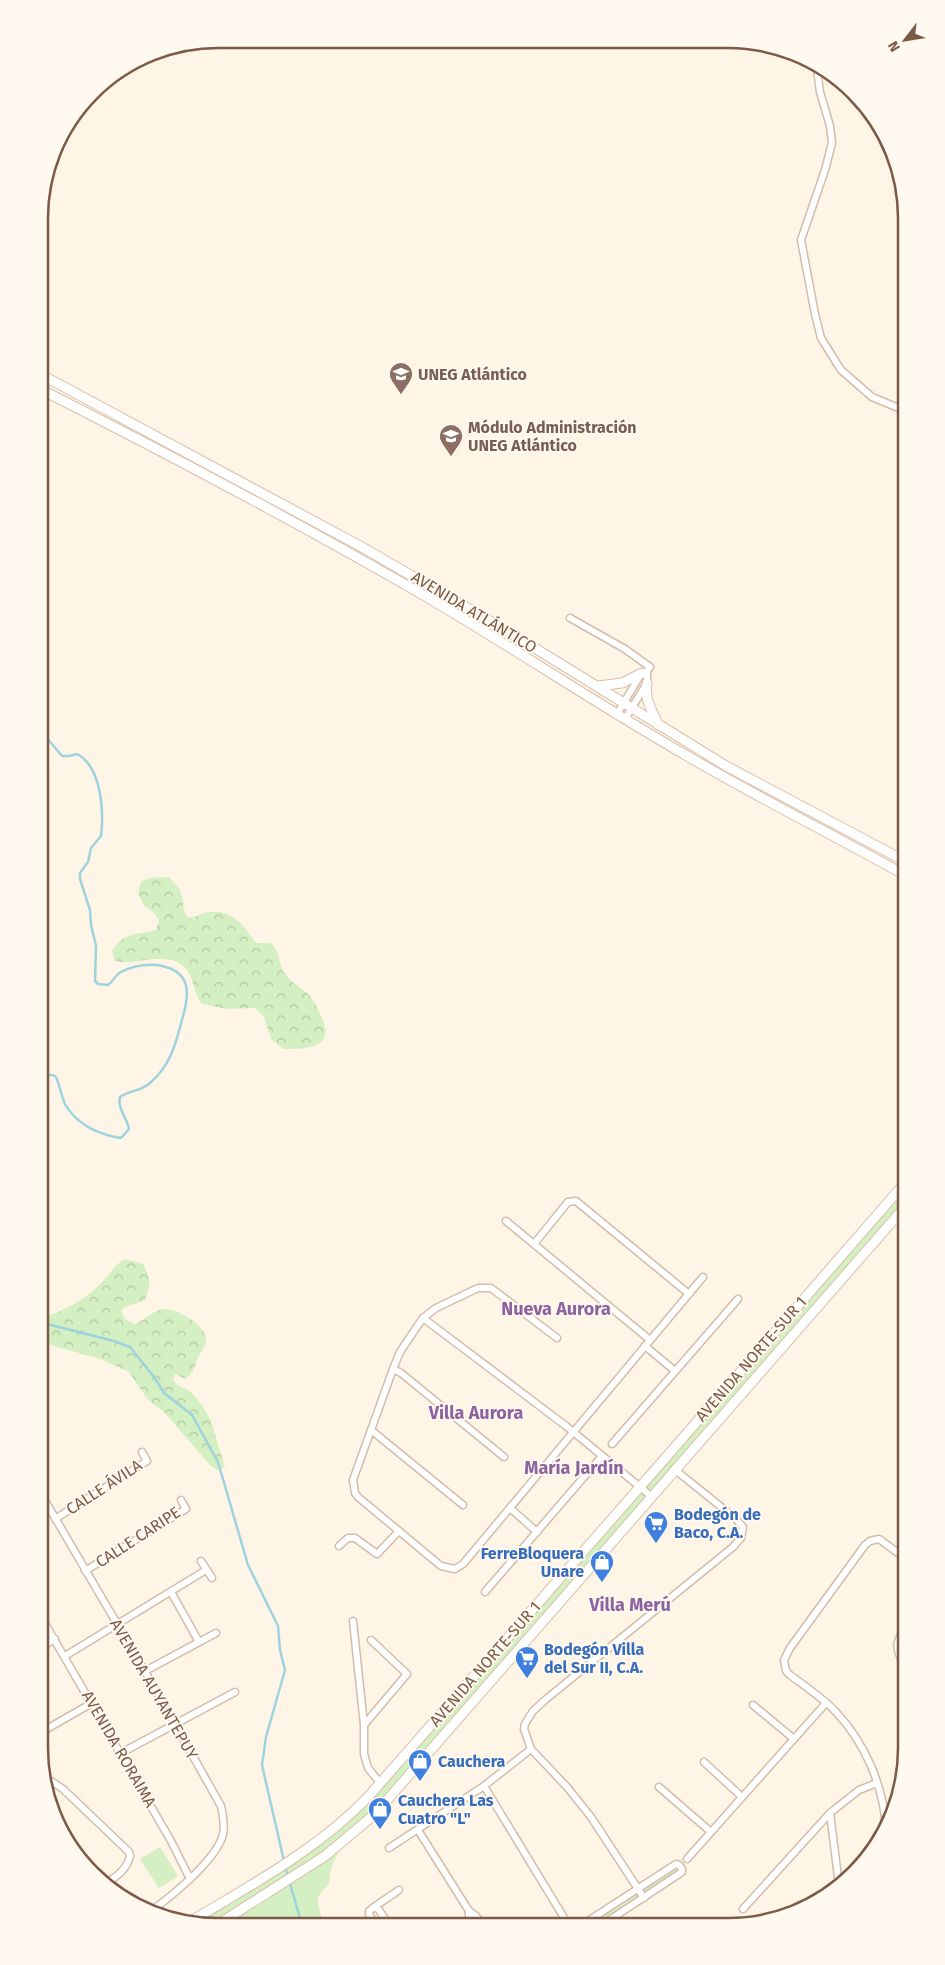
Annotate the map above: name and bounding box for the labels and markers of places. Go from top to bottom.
school or university icon: UNEG Atlántico [388,361,414,395]
place label: UNEG Atlántico [418,365,527,384]
place label: Módulo Administración UNEG Atlántico [468,418,637,455]
school or university icon: Módulo Administración UNEG Atlántico [438,423,464,457]
place label: Bodegón de Baco, C.A. [674,1505,761,1542]
supermarket icon: Bodegón de Baco, C.A. [643,1510,669,1544]
place label: FerreBloquera Unare [481,1544,584,1581]
shop icon: FerreBloquera Unare [589,1549,615,1583]
place label: Bodegón Villa del Sur II, C.A. [544,1640,645,1677]
supermarket icon: Bodegón Villa del Sur II, C.A. [514,1645,540,1679]
shop icon: Cauchera [407,1748,433,1782]
place label: Cauchera [438,1752,506,1771]
place label: Cauchera Las Cuatro "L" [398,1791,494,1828]
shop icon: Cauchera Las Cuatro "L" [367,1796,393,1830]

